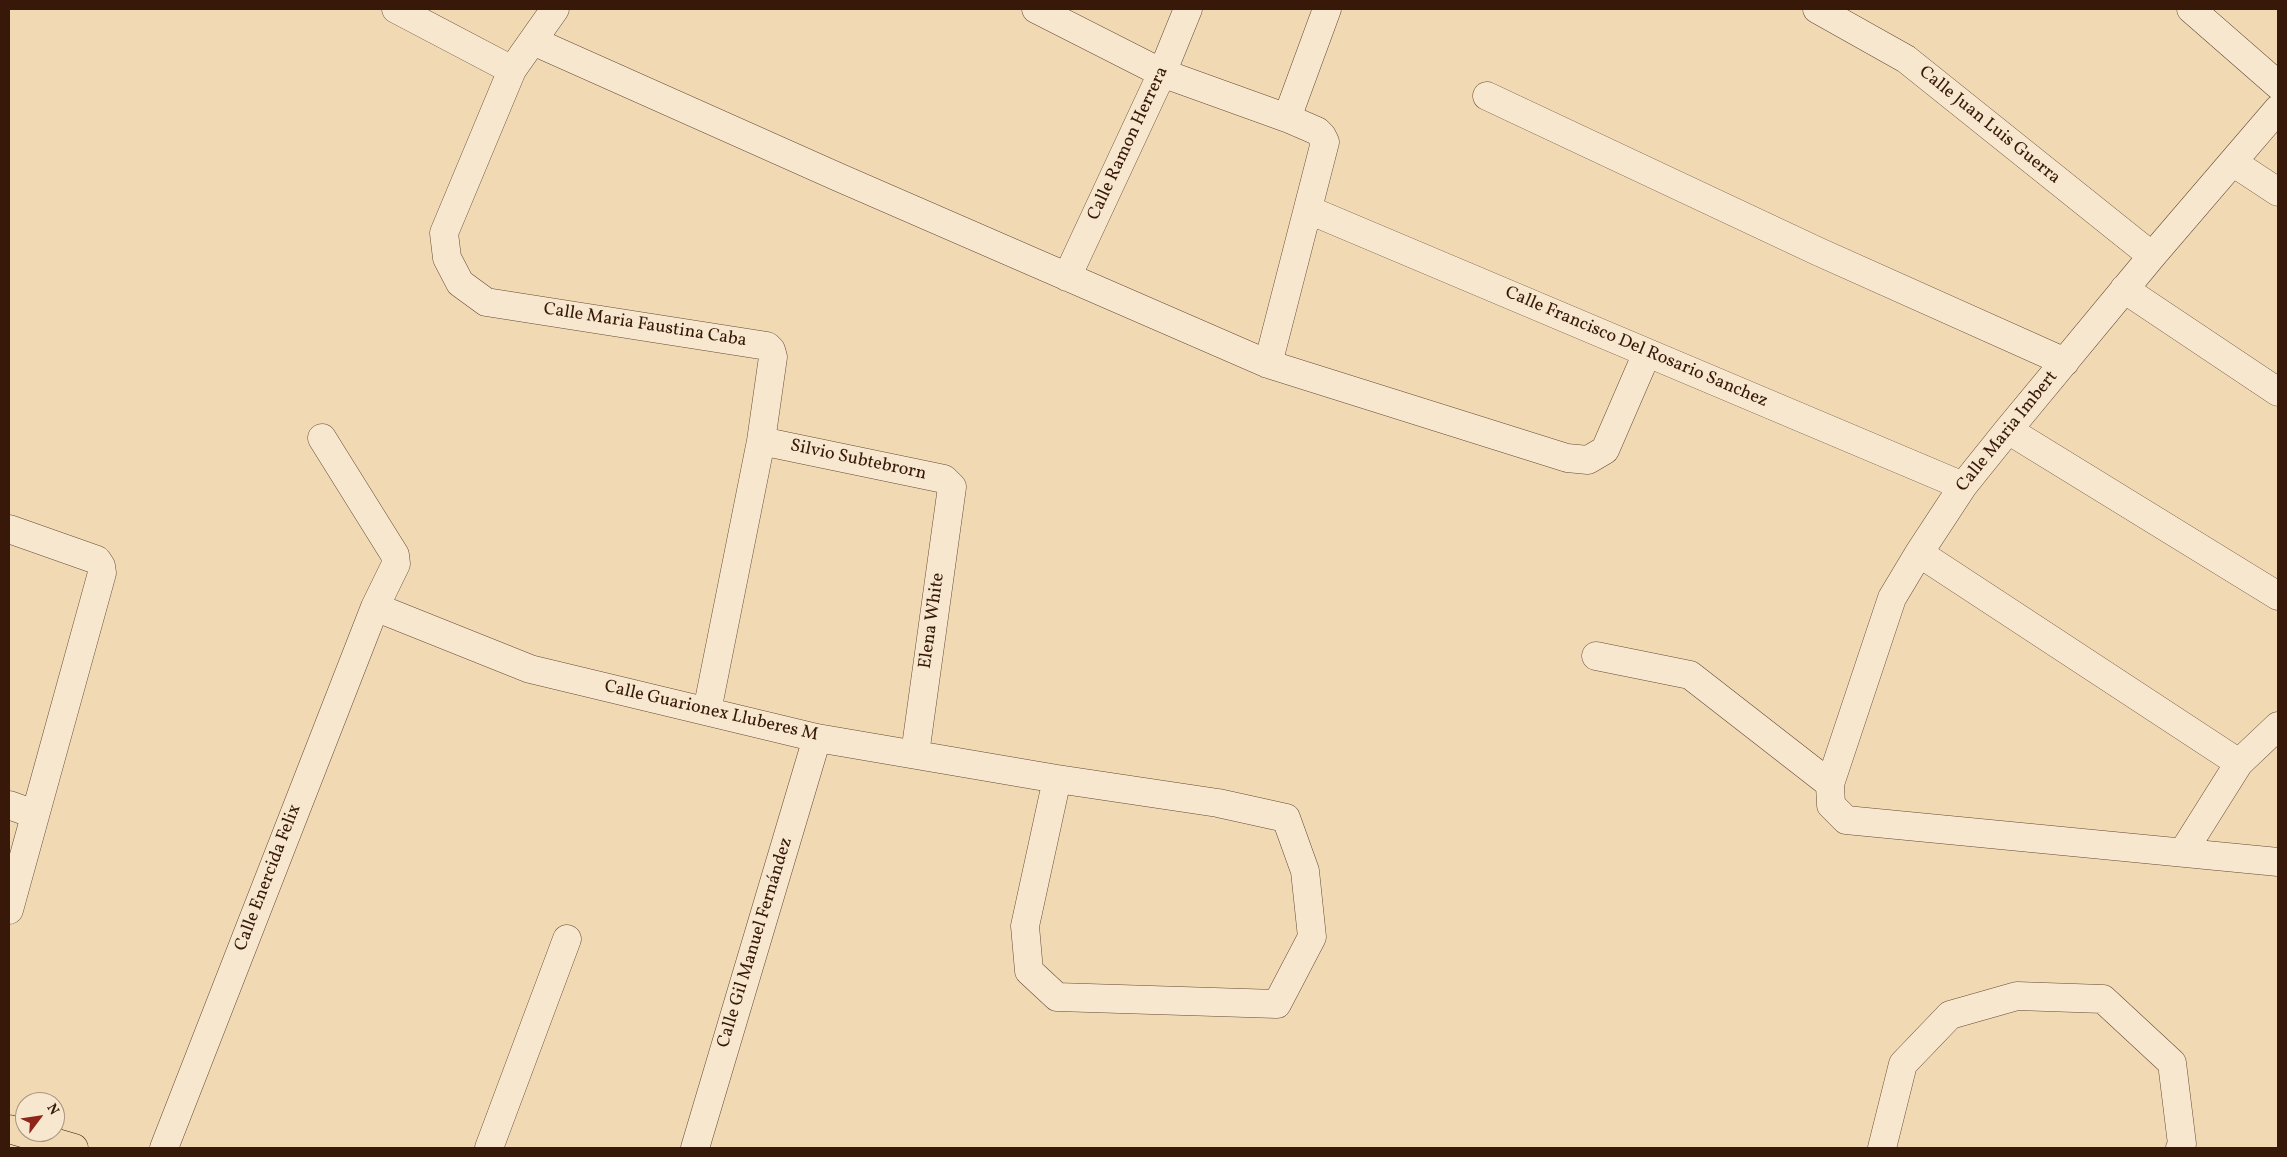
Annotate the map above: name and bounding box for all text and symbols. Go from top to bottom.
street label: Calle Juan Luis Guerra [1914,62,2064,190]
street label: Calle Ramon Herrera [1084,64,1174,224]
street label: Calle Francisco Del Rosario Sanchez [1501,283,1771,413]
street label: Calle Maria Faustina Caba [542,299,748,353]
street label: Calle Maria Imbert [1953,367,2063,497]
street label: Silvio Subtebrorn [788,436,928,486]
street label: Elena White [916,572,950,670]
street label: Calle Guarionex Lluberes M [602,677,820,747]
street label: Calle Enercida Felix [231,802,307,954]
street label: Calle Gil Manuel Fernández [714,835,798,1051]
north arrow [15,1092,65,1142]
text: N [42,1100,63,1119]

